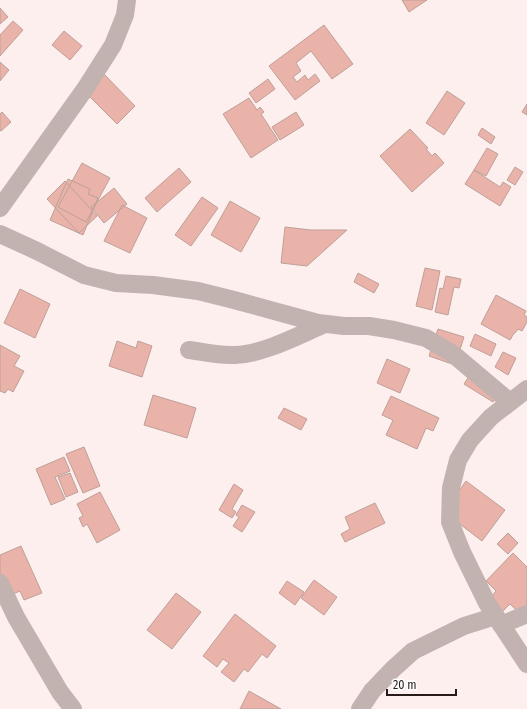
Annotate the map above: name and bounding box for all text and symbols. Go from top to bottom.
scale bar [387,671,456,697]
text: 20 m [393,678,417,692]

